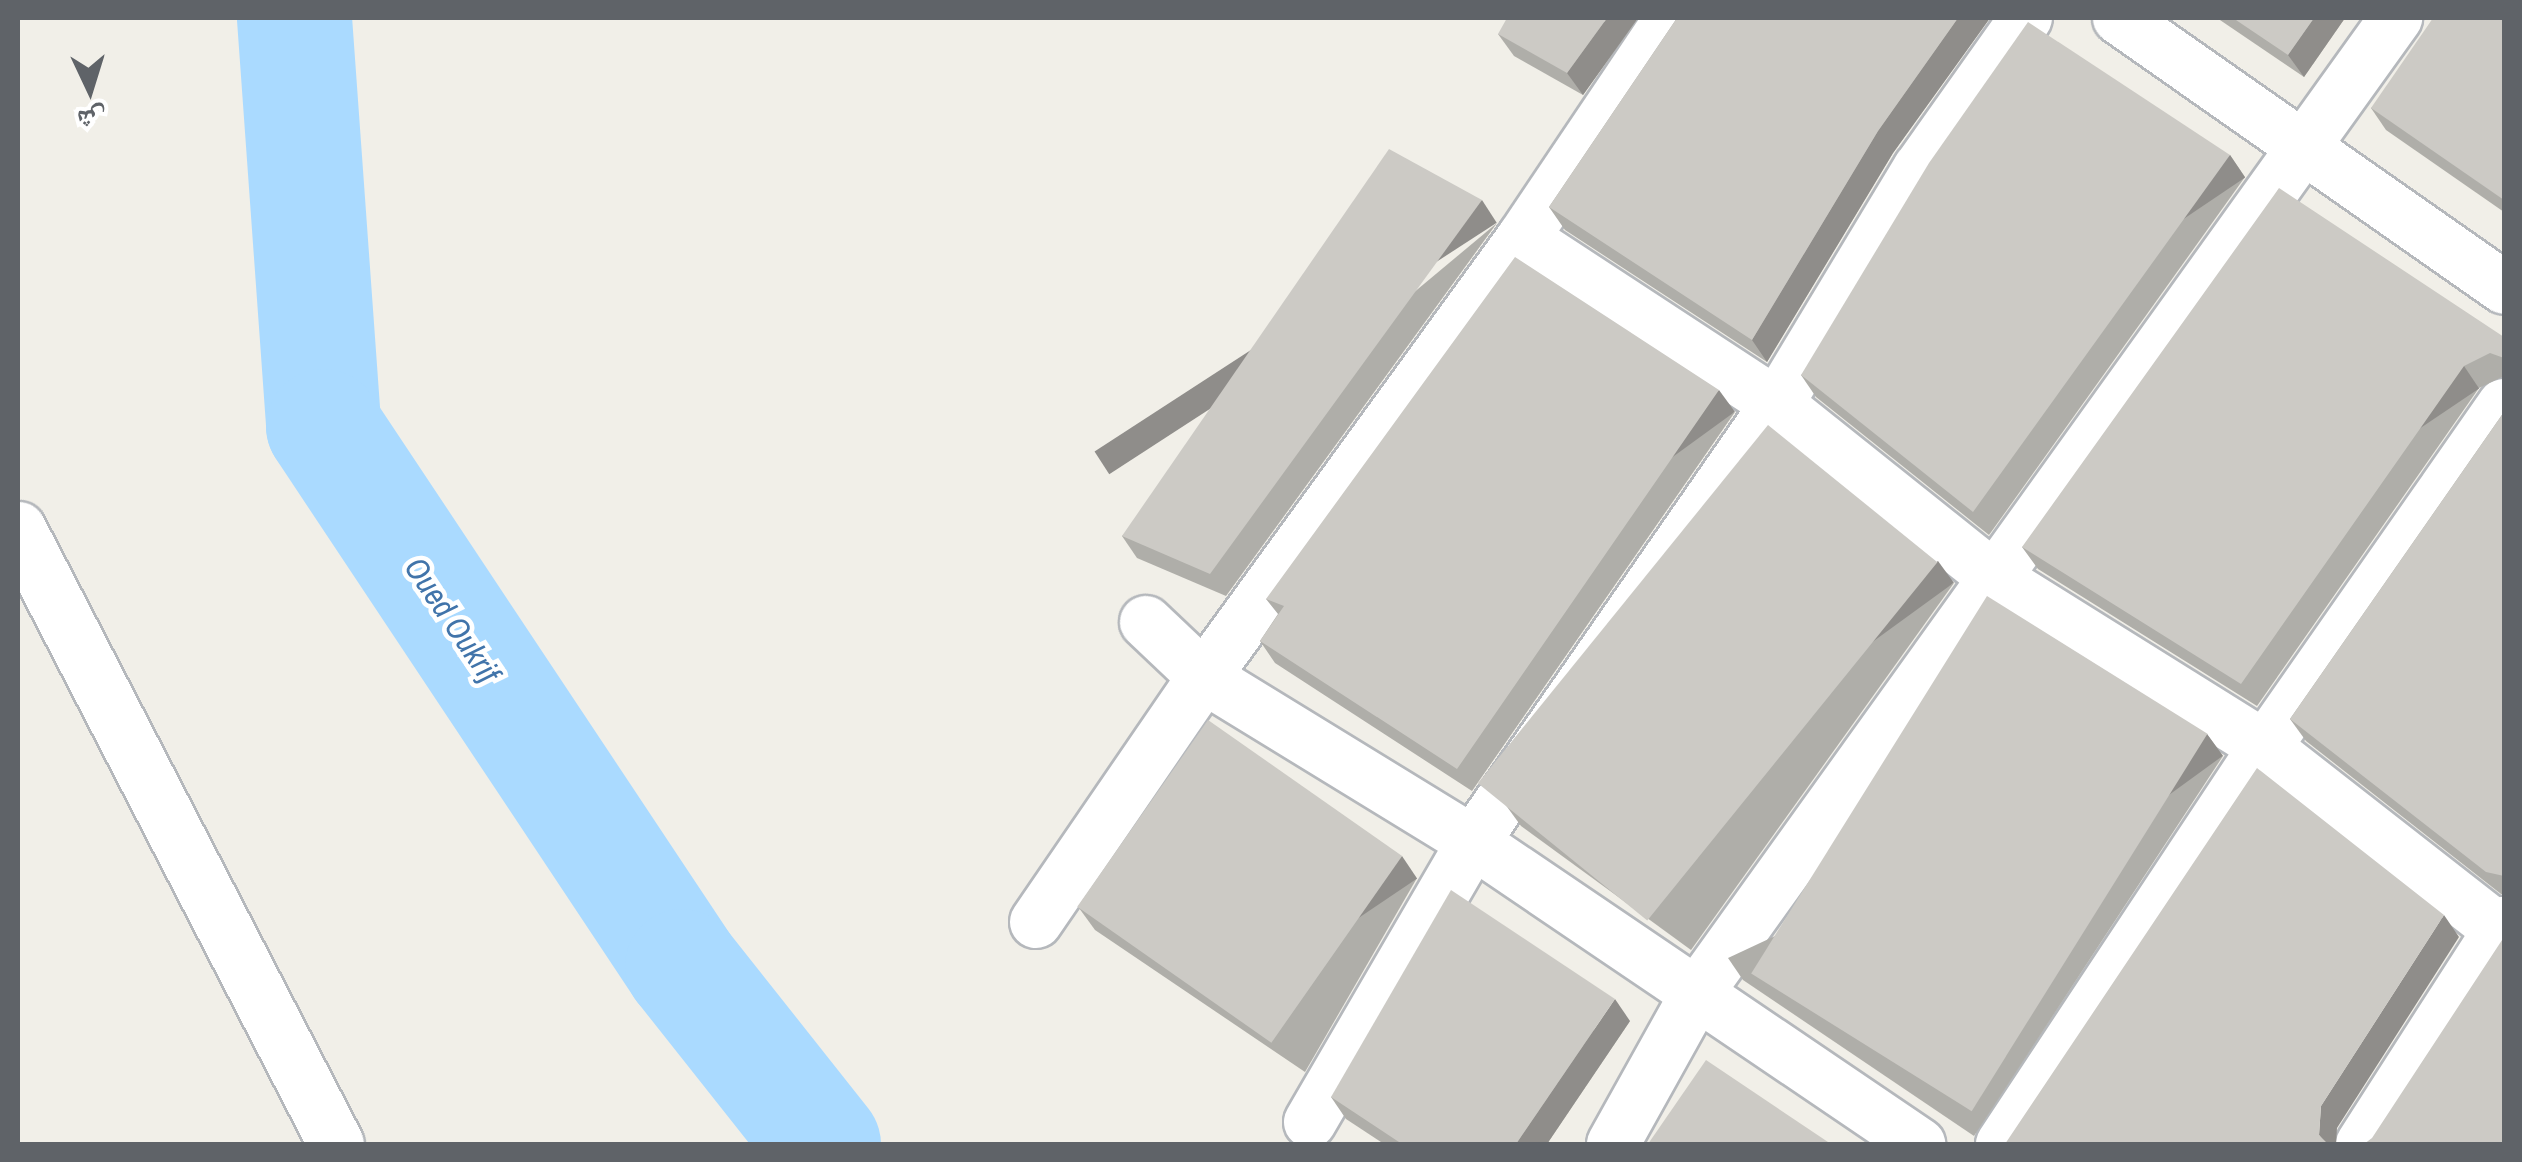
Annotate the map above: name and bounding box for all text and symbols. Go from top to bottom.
north arrow [40,40,140,140]
text: ش [76,100,108,140]
water label: Oued Oukrif [396,550,508,690]

